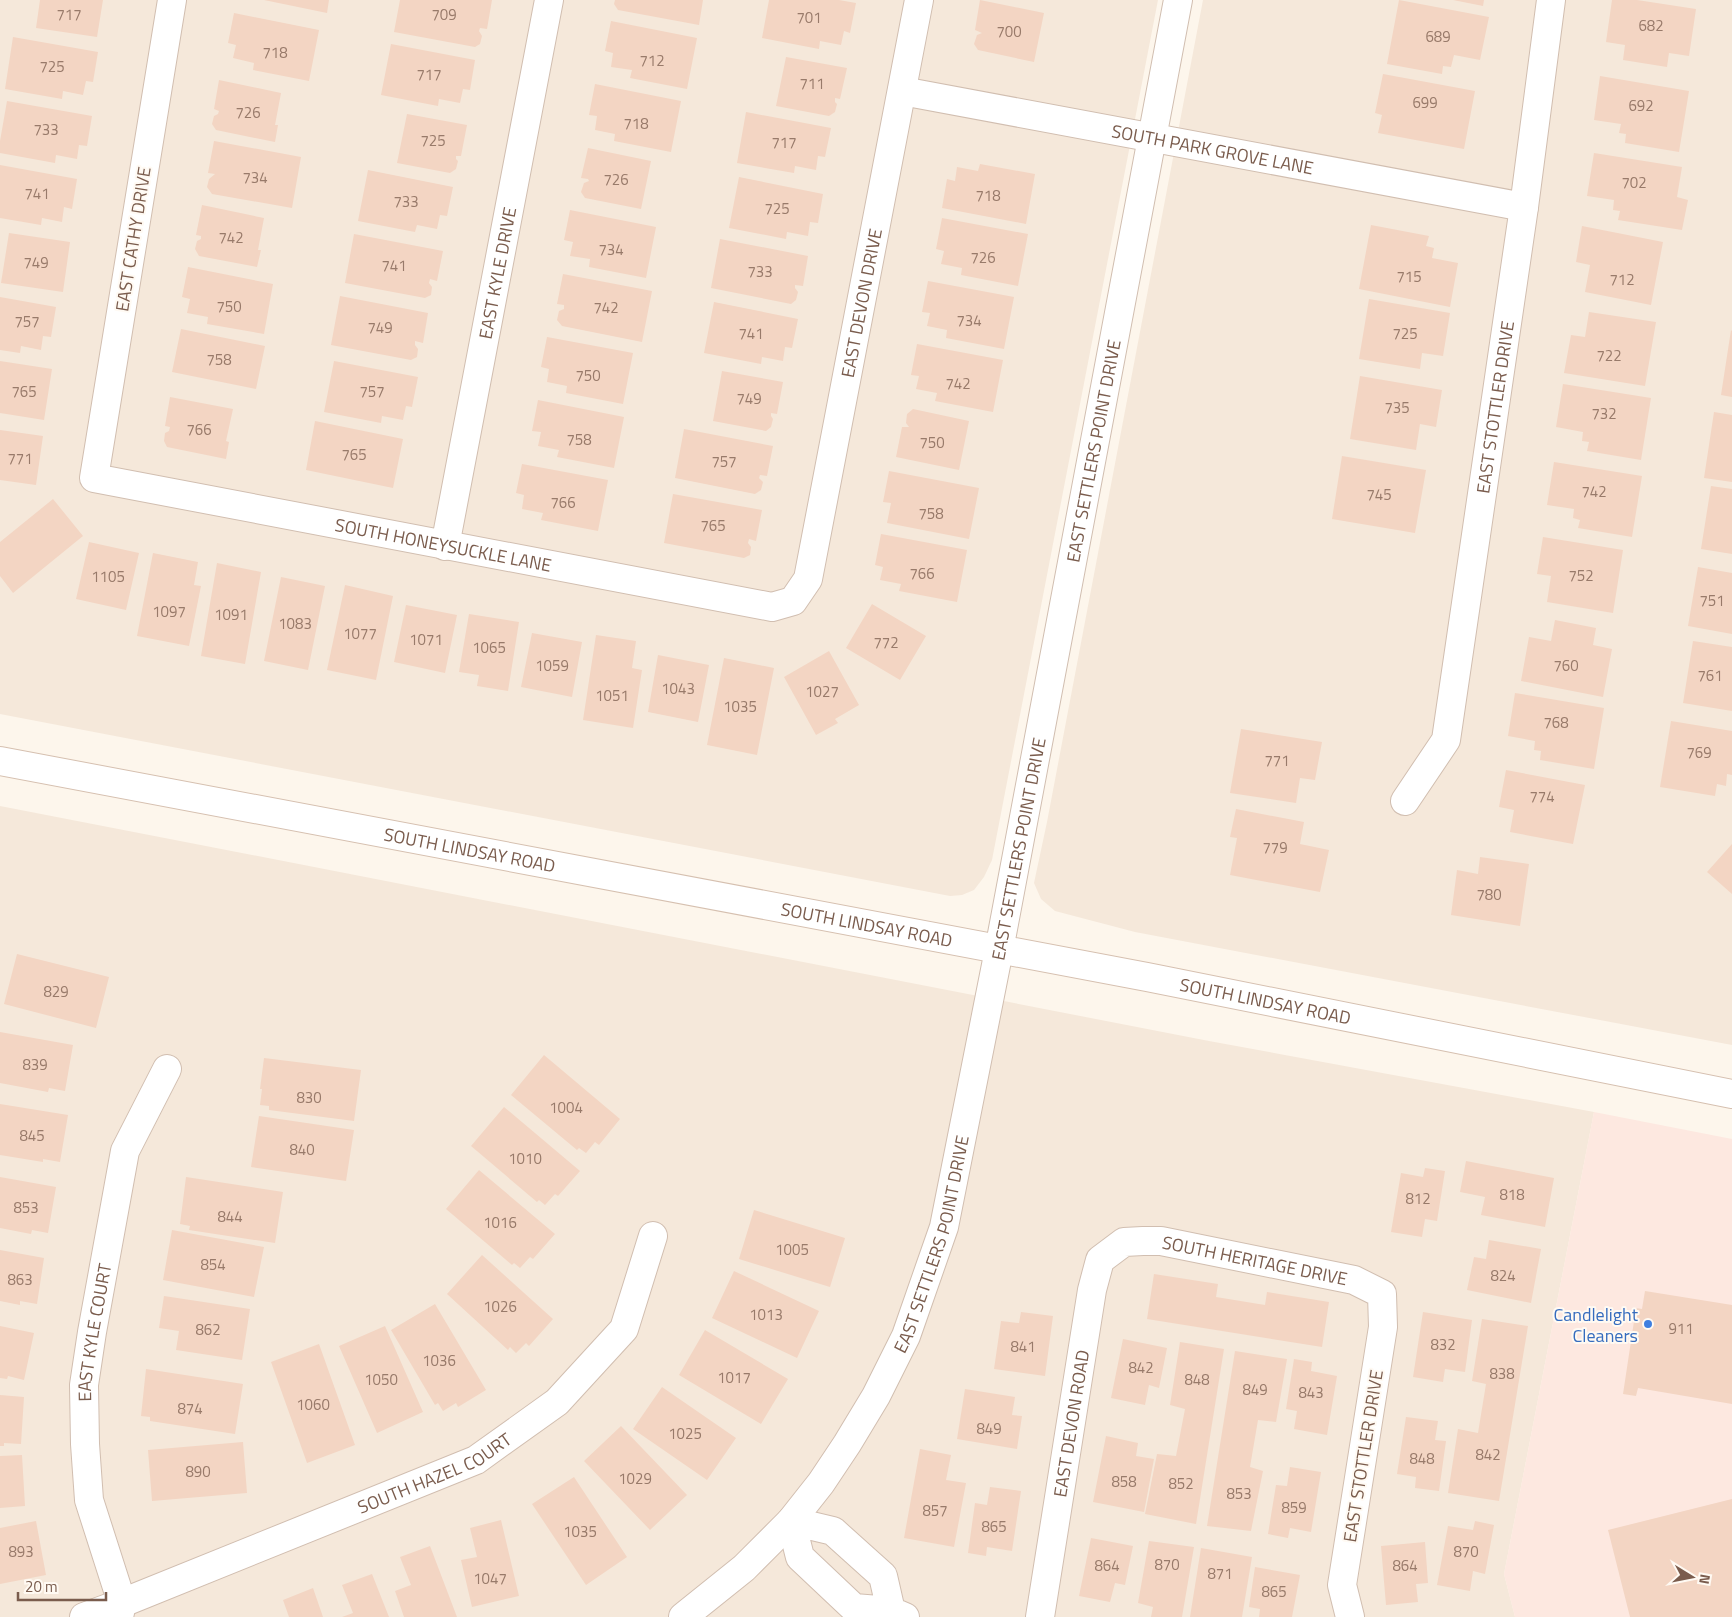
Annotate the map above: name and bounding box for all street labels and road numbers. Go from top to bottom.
street label: SOUTH PARK GROVE LANE [1110,117,1316,181]
street label: EAST CATHY DRIVE [108,165,158,313]
street label: EAST KYLE DRIVE [471,205,523,341]
street label: EAST DEVON DRIVE [833,226,888,380]
street label: EAST STOTTLER DRIVE [1469,319,1521,495]
street label: EAST SETTLERS POINT DRIVE [1059,337,1127,564]
street label: SOUTH HONEYSUCKLE LANE [333,511,554,578]
street label: EAST SETTLERS POINT DRIVE [984,735,1052,962]
street label: SOUTH LINDSAY ROAD [382,820,558,879]
street label: SOUTH LINDSAY ROAD [779,895,955,954]
street label: SOUTH LINDSAY ROAD [1178,970,1353,1031]
street label: EAST SETTLERS POINT DRIVE [886,1133,975,1357]
street label: SOUTH HERITAGE DRIVE [1160,1228,1350,1292]
street label: EAST KYLE COURT [70,1261,118,1402]
street label: EAST DEVON ROAD [1046,1348,1096,1499]
street label: EAST STOTTLER DRIVE [1336,1368,1390,1544]
street label: SOUTH HAZEL COURT [353,1425,517,1520]

